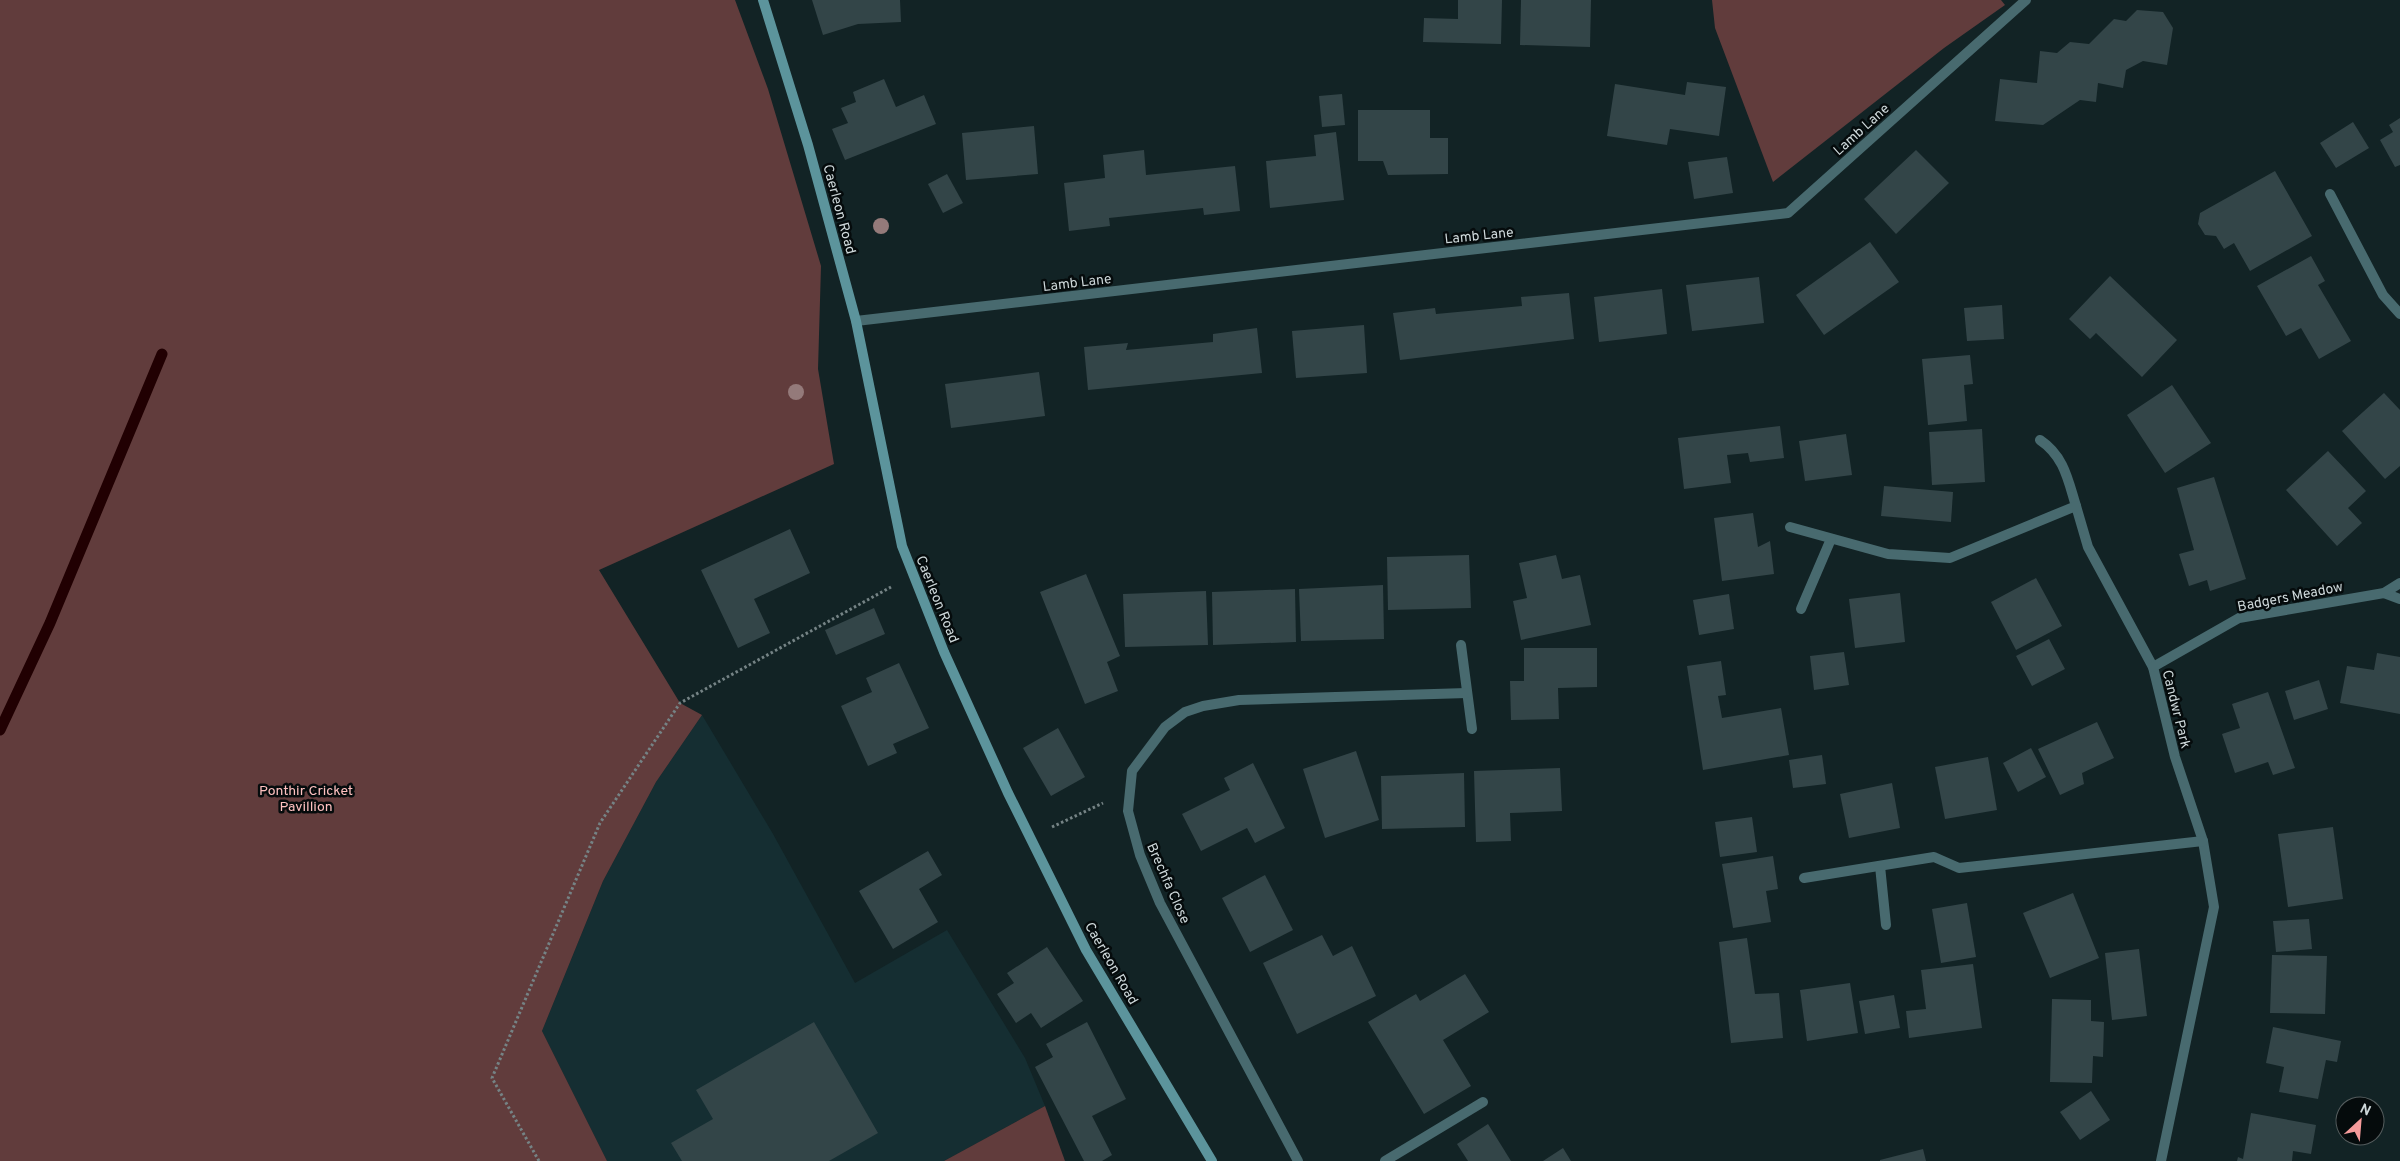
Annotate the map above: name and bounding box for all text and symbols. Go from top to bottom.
street label: Lamb Lane [1831,101,1893,160]
street label: Caerleon Road [818,163,859,256]
street label: Lamb Lane [1444,224,1515,249]
street label: Lamb Lane [1042,271,1113,296]
street label: Caerleon Road [911,554,962,646]
street label: Badgers Meadow [2236,579,2345,616]
street label: Candwr Park [2158,668,2193,750]
park label: Ponthir Cricket Pavillion [259,783,353,816]
street label: Brechfa Close [1142,841,1193,927]
street label: Caerleon Road [1080,919,1141,1008]
north arrow [2335,1096,2385,1146]
text: N [2357,1101,2373,1121]

